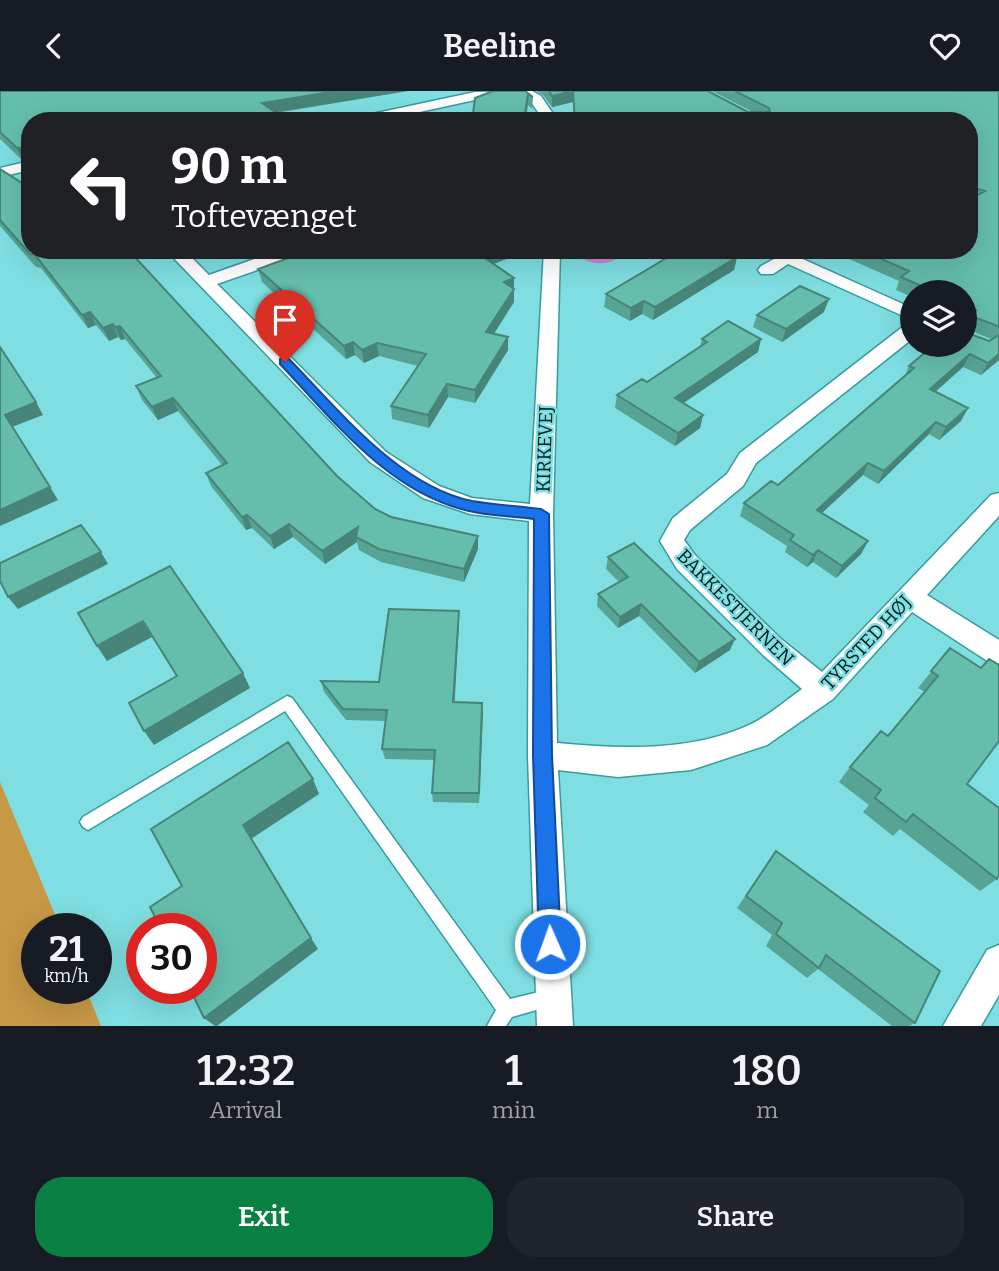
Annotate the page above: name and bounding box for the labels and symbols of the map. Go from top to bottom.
pin [255,290,315,362]
street label: KIRKEVEJ [531,405,558,493]
street label: BAKKESTJERNEN [672,544,799,671]
street label: TYRSTED HØJ [817,590,916,695]
position arrow [513,907,587,981]
speed limit sign: 30 [126,913,217,1004]

